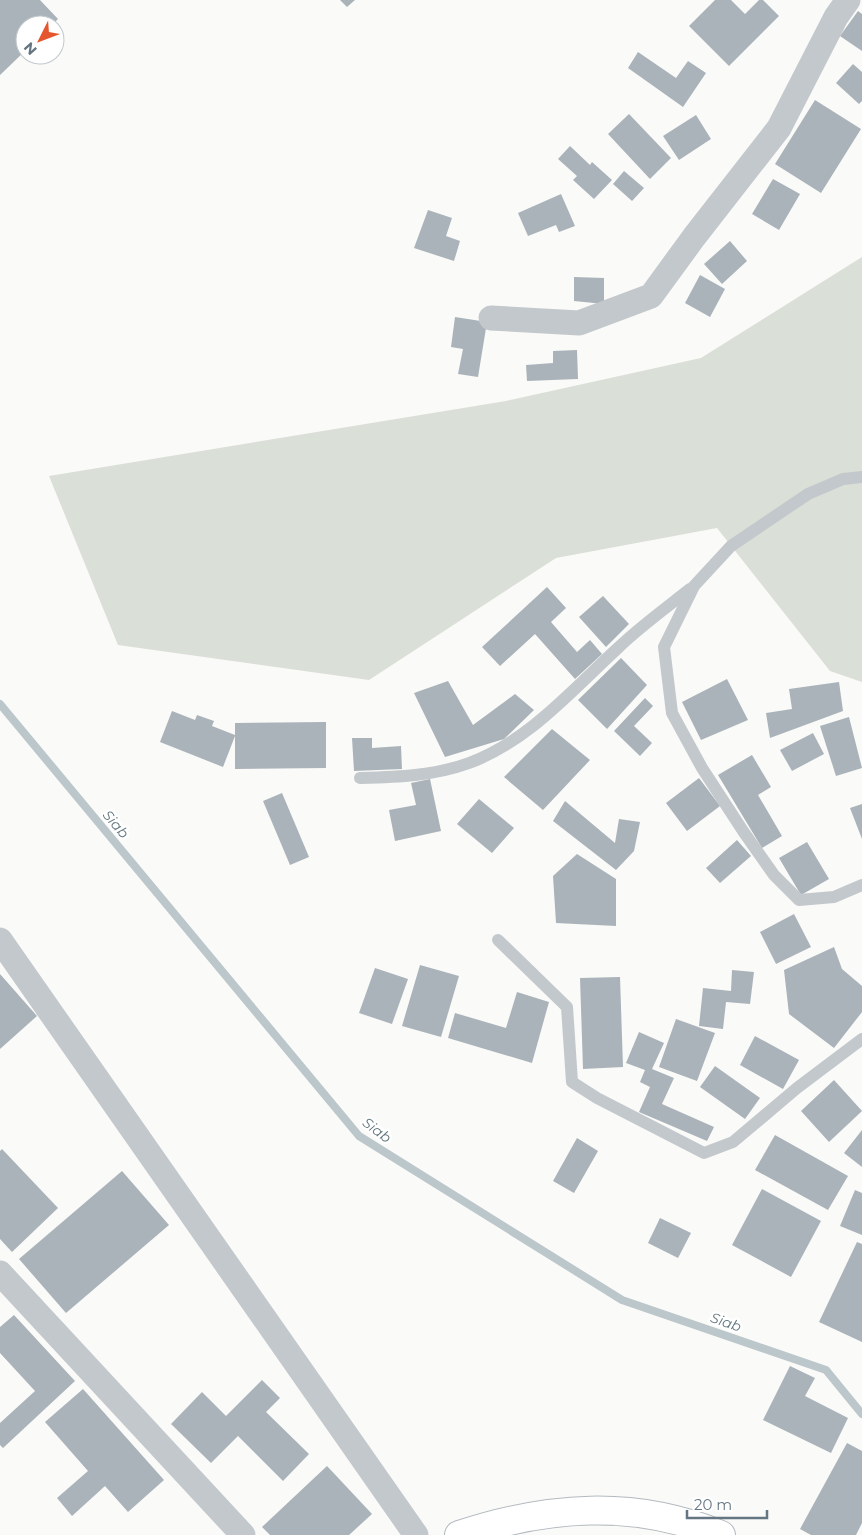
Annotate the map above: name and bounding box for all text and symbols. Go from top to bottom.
north arrow [15,15,65,65]
text: N [20,38,41,59]
water label: Siab [99,806,133,842]
water label: Siab [359,1113,395,1147]
water label: Siab [708,1308,744,1336]
scale bar [687,1488,767,1520]
text: 20 m [694,1495,732,1514]

